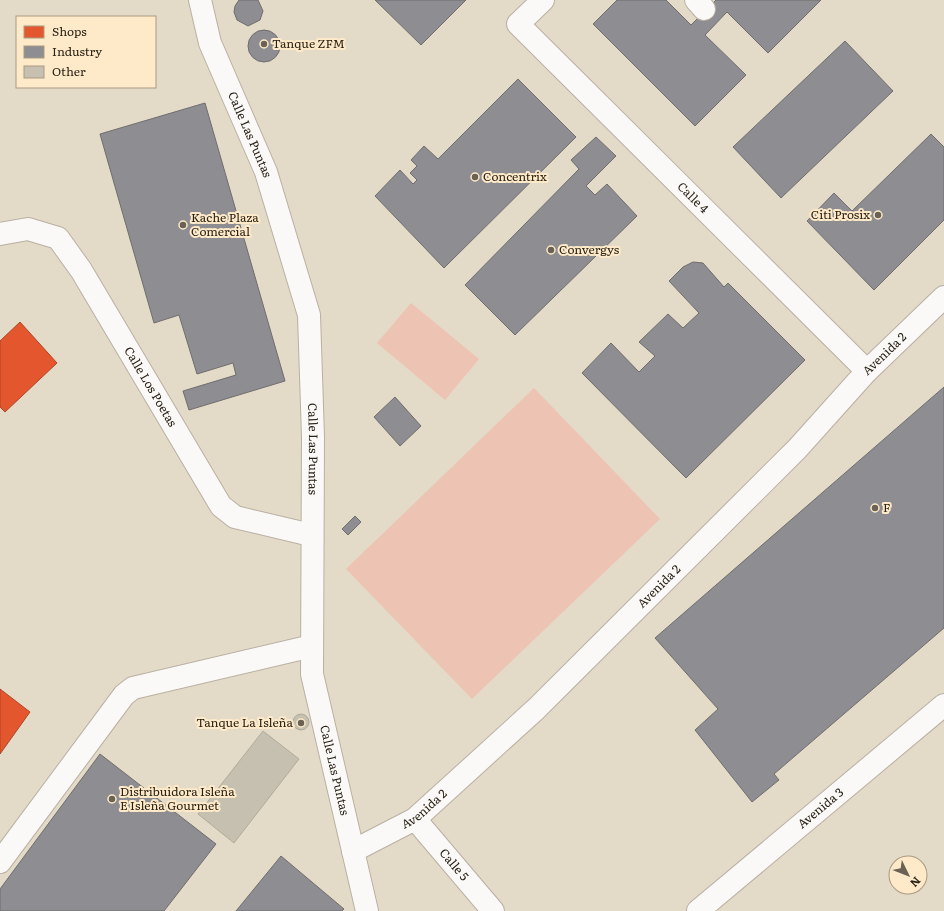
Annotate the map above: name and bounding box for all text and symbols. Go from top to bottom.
legend [16,16,156,88]
text: Shops [52,22,87,40]
place label: Tanque ZFM [272,34,345,52]
marker: Tanque ZFM [259,39,269,49]
text: Industry [52,42,102,60]
text: Other [52,62,86,80]
street label: Calle Las Puntas [224,88,277,180]
place label: Concentrix [483,167,547,185]
marker: Concentrix [470,172,480,182]
street label: Calle 4 [674,177,713,217]
place label: Citi Prosix [811,205,870,223]
place label: Kache Plaza Comercial [191,208,259,240]
marker: Citi Prosix [873,210,883,220]
marker: Kache Plaza Comercial [178,220,188,230]
place label: Convergys [559,240,620,258]
marker: Convergys [546,245,556,255]
street label: Avenida 2 [858,328,910,379]
street label: Calle Los Poetas [120,343,182,430]
street label: Calle Las Puntas [304,402,323,496]
place label: F [883,498,890,516]
marker: F [870,503,880,513]
street label: Avenida 2 [633,560,684,611]
place label: Tanque La Isleña [196,713,294,731]
marker: Tanque La Isleña [296,718,306,728]
street label: Calle Las Puntas [316,723,355,818]
place label: Distribuidora Isleña E Isleña Gourmet [120,782,235,814]
street label: Avenida 3 [793,783,847,832]
street label: Avenida 2 [398,784,451,833]
marker: Distribuidora Isleña E Isleña Gourmet [107,794,117,804]
street label: Calle 5 [436,844,474,884]
north arrow [888,855,928,895]
text: N [907,874,925,891]

